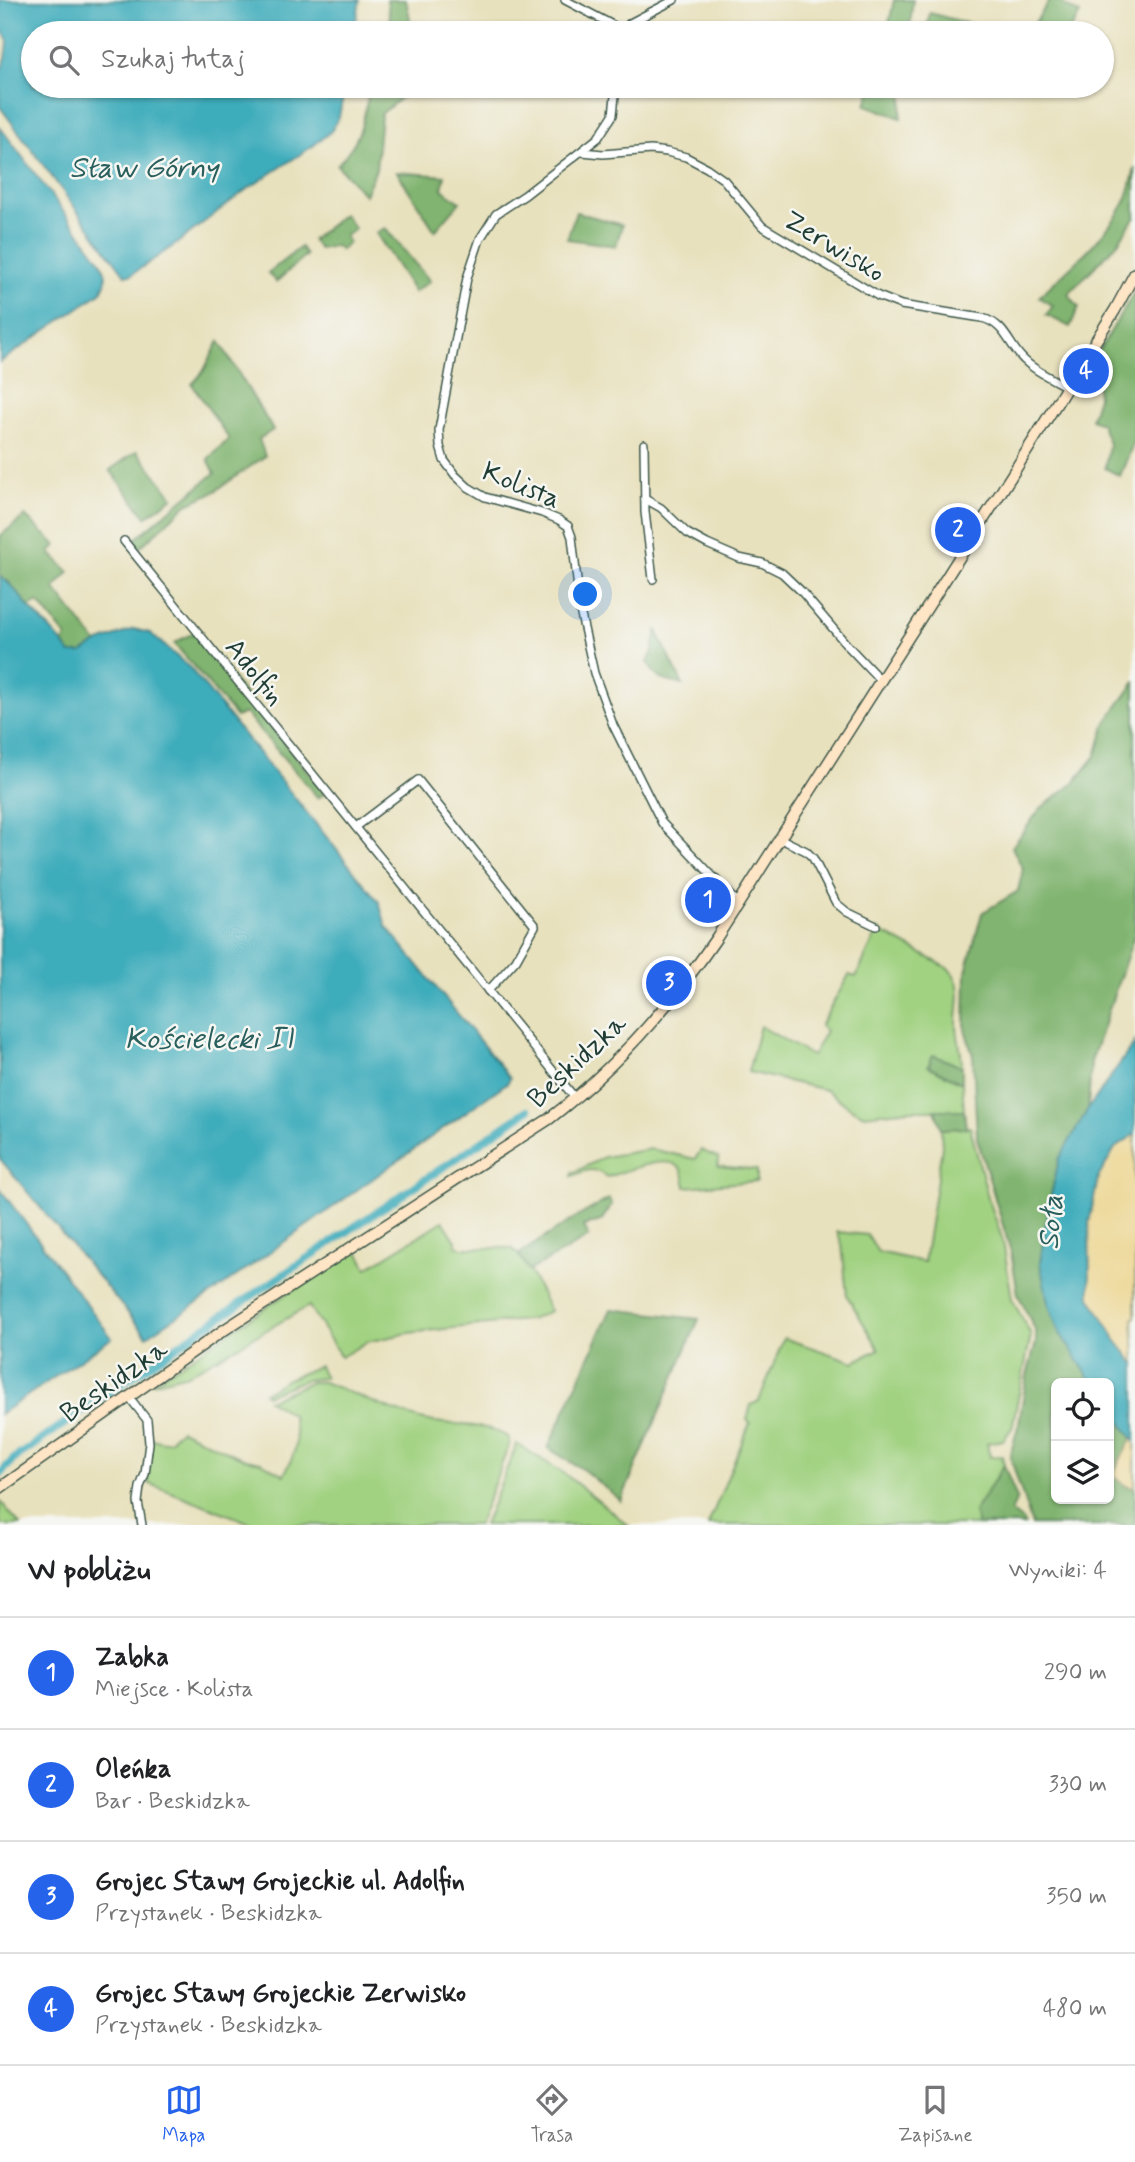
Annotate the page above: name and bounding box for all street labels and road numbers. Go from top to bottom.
street label: Zerwisko [776,202,891,292]
street label: Kolista [476,454,566,519]
street label: Adolfin [215,631,293,714]
street label: Beskidzka [520,1006,635,1117]
street label: Beskidzka [53,1331,176,1432]

